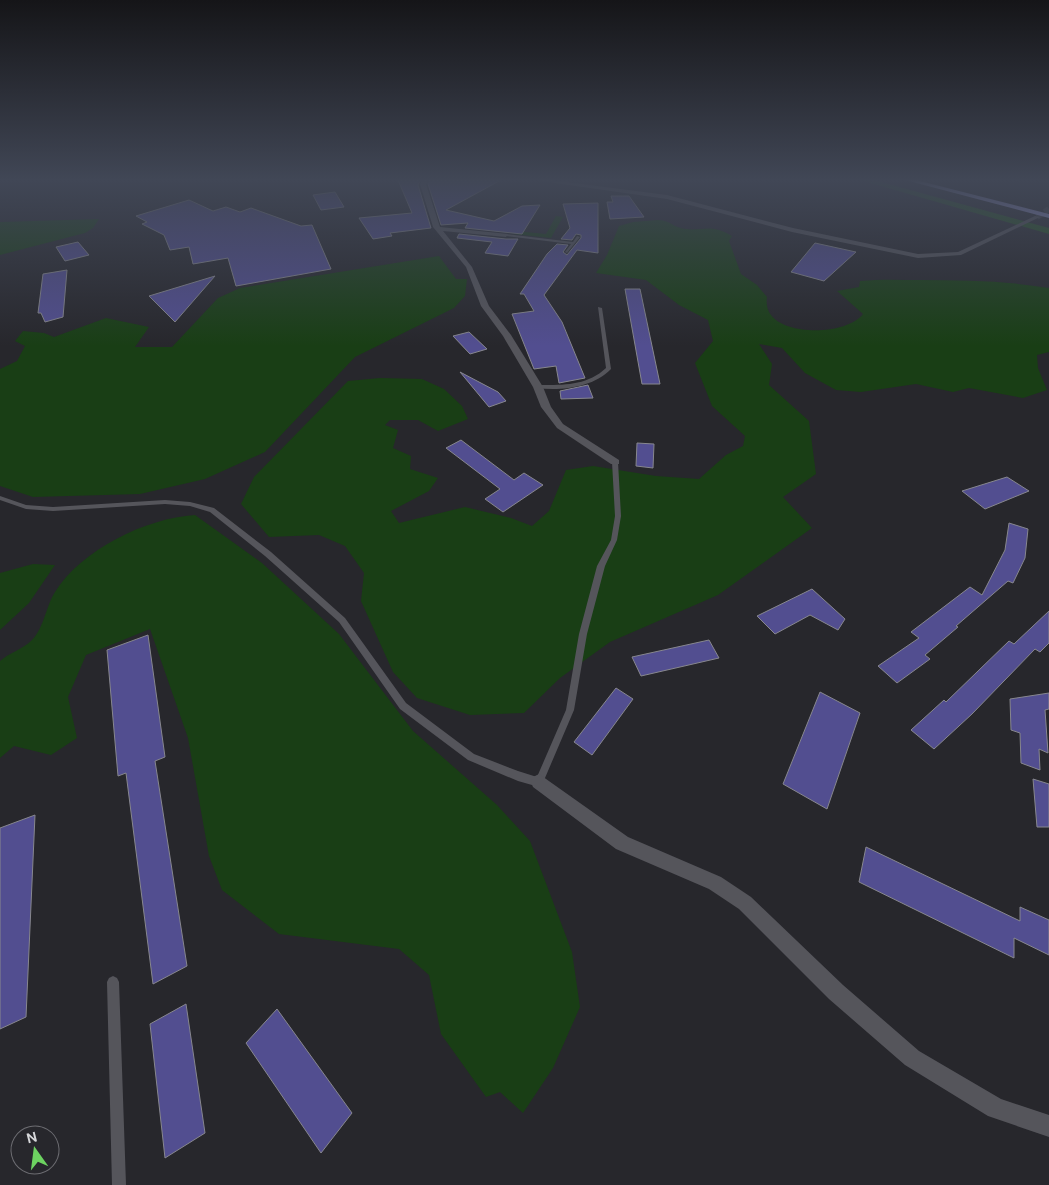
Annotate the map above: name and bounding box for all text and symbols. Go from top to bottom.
north arrow [10,1125,60,1175]
text: N [25,1127,39,1147]

